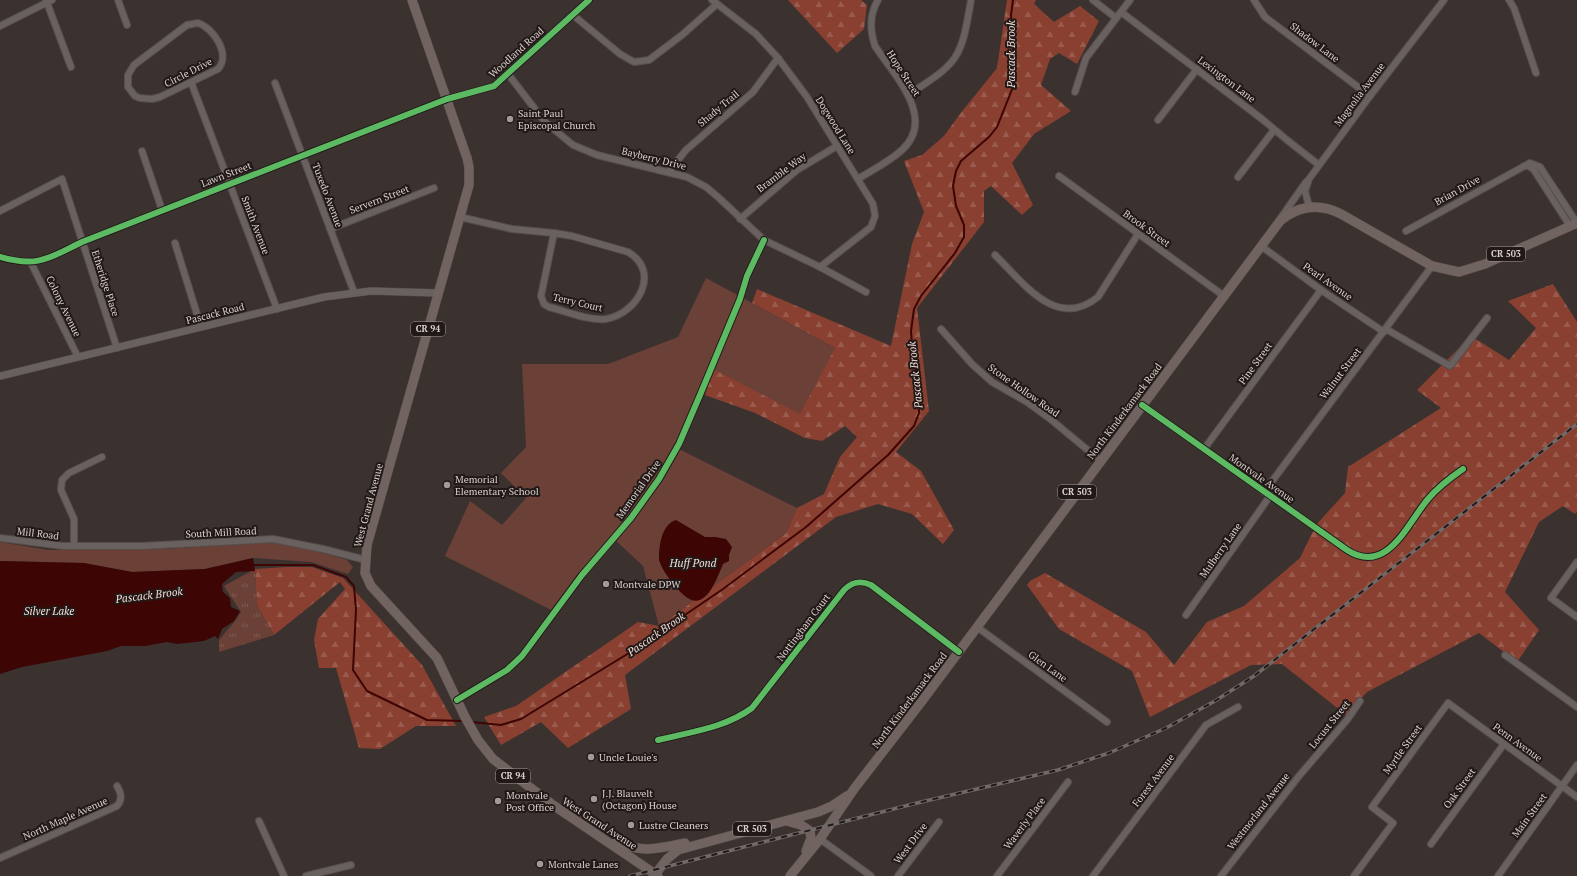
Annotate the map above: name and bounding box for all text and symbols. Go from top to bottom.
water label: Pascack Brook [1004,20,1018,89]
street label: Shadow Lane [1287,20,1342,65]
street label: Woodland Road [486,24,547,80]
street label: Hope Street [884,48,924,99]
street label: Lexington Lane [1195,53,1258,105]
street label: Circle Drive [162,55,214,90]
street label: Magnolia Avenue [1331,60,1388,129]
street label: Shady Trail [695,87,742,129]
street label: Dogwood Lane [813,94,858,157]
place label: Saint Paul Episcopal Church [518,107,596,132]
marker: Saint Paul Episcopal Church [505,114,515,124]
street label: Bayberry Drive [620,144,687,173]
street label: Bramble Way [754,149,809,195]
street label: Lawn Street [199,159,253,190]
street label: Tuxedo Avenue [309,161,346,229]
street label: Brian Drive [1432,173,1482,208]
street label: Servern Street [347,182,411,217]
street label: Smith Avenue [238,194,273,256]
street label: Brook Street [1121,207,1173,250]
road number: CR 503 [1487,247,1525,261]
street label: Etheridge Place [89,248,122,318]
street label: Pearl Avenue [1300,260,1355,303]
street label: Colony Avenue [43,274,84,339]
street label: Terry Court [552,290,604,315]
street label: Pascack Road [185,300,246,327]
road number: CR 94 [411,322,445,336]
street label: Pine Street [1236,339,1275,387]
water label: Pascack Brook [904,340,926,410]
street label: Walnut Street [1317,345,1364,402]
street label: North Kinderkamack Road [1084,360,1165,462]
street label: Stone Hollow Road [985,361,1062,420]
street label: Montvale Avenue [1226,451,1297,506]
street label: Memorial Drive [613,457,664,521]
street label: West Grand Avenue [351,462,386,549]
place label: Memorial Elementary School [455,473,539,498]
marker: Memorial Elementary School [442,480,452,490]
road number: CR 503 [1058,485,1096,499]
street label: Mulberry Lane [1197,520,1244,581]
street label: Mill Road [16,524,60,543]
street label: South Mill Road [185,524,257,541]
water label: Huff Pond [669,556,717,570]
place label: Montvale DPW [614,578,681,591]
marker: Montvale DPW [601,579,611,589]
water label: Pascack Brook [114,584,184,606]
street label: Nottingham Court [774,591,833,664]
water label: Silver Lake [24,604,74,618]
water label: Pascack Brook [624,609,688,660]
street label: Glen Lane [1026,648,1070,685]
street label: North Kinderkamack Road [869,649,950,751]
street label: Locust Street [1306,697,1353,751]
street label: Penn Avenue [1491,720,1545,765]
street label: Myrtle Street [1380,722,1425,777]
place label: Uncle Louie's [599,751,657,764]
street label: Forest Avenue [1129,751,1178,809]
marker: Uncle Louie's [586,752,596,762]
street label: Oak Street [1440,765,1479,811]
road number: CR 94 [496,769,530,783]
street label: Westmorland Avenue [1224,770,1293,852]
place label: J.J. Blauvelt (Octagon) House [602,787,677,812]
place label: Montvale Post Office [506,789,554,814]
street label: Main Street [1509,790,1550,840]
street label: North Maple Avenue [21,794,109,843]
street label: West Grand Avenue [560,794,640,852]
marker: J.J. Blauvelt (Octagon) House [589,794,599,804]
street label: Waverly Place [1001,795,1048,852]
marker: Montvale Post Office [493,796,503,806]
place label: Lustre Cleaners [639,819,708,832]
marker: Lustre Cleaners [626,820,636,830]
street label: West Drive [891,820,930,866]
road number: CR 503 [733,822,771,836]
place label: Montvale Lanes [548,858,618,871]
marker: Montvale Lanes [535,859,545,869]

